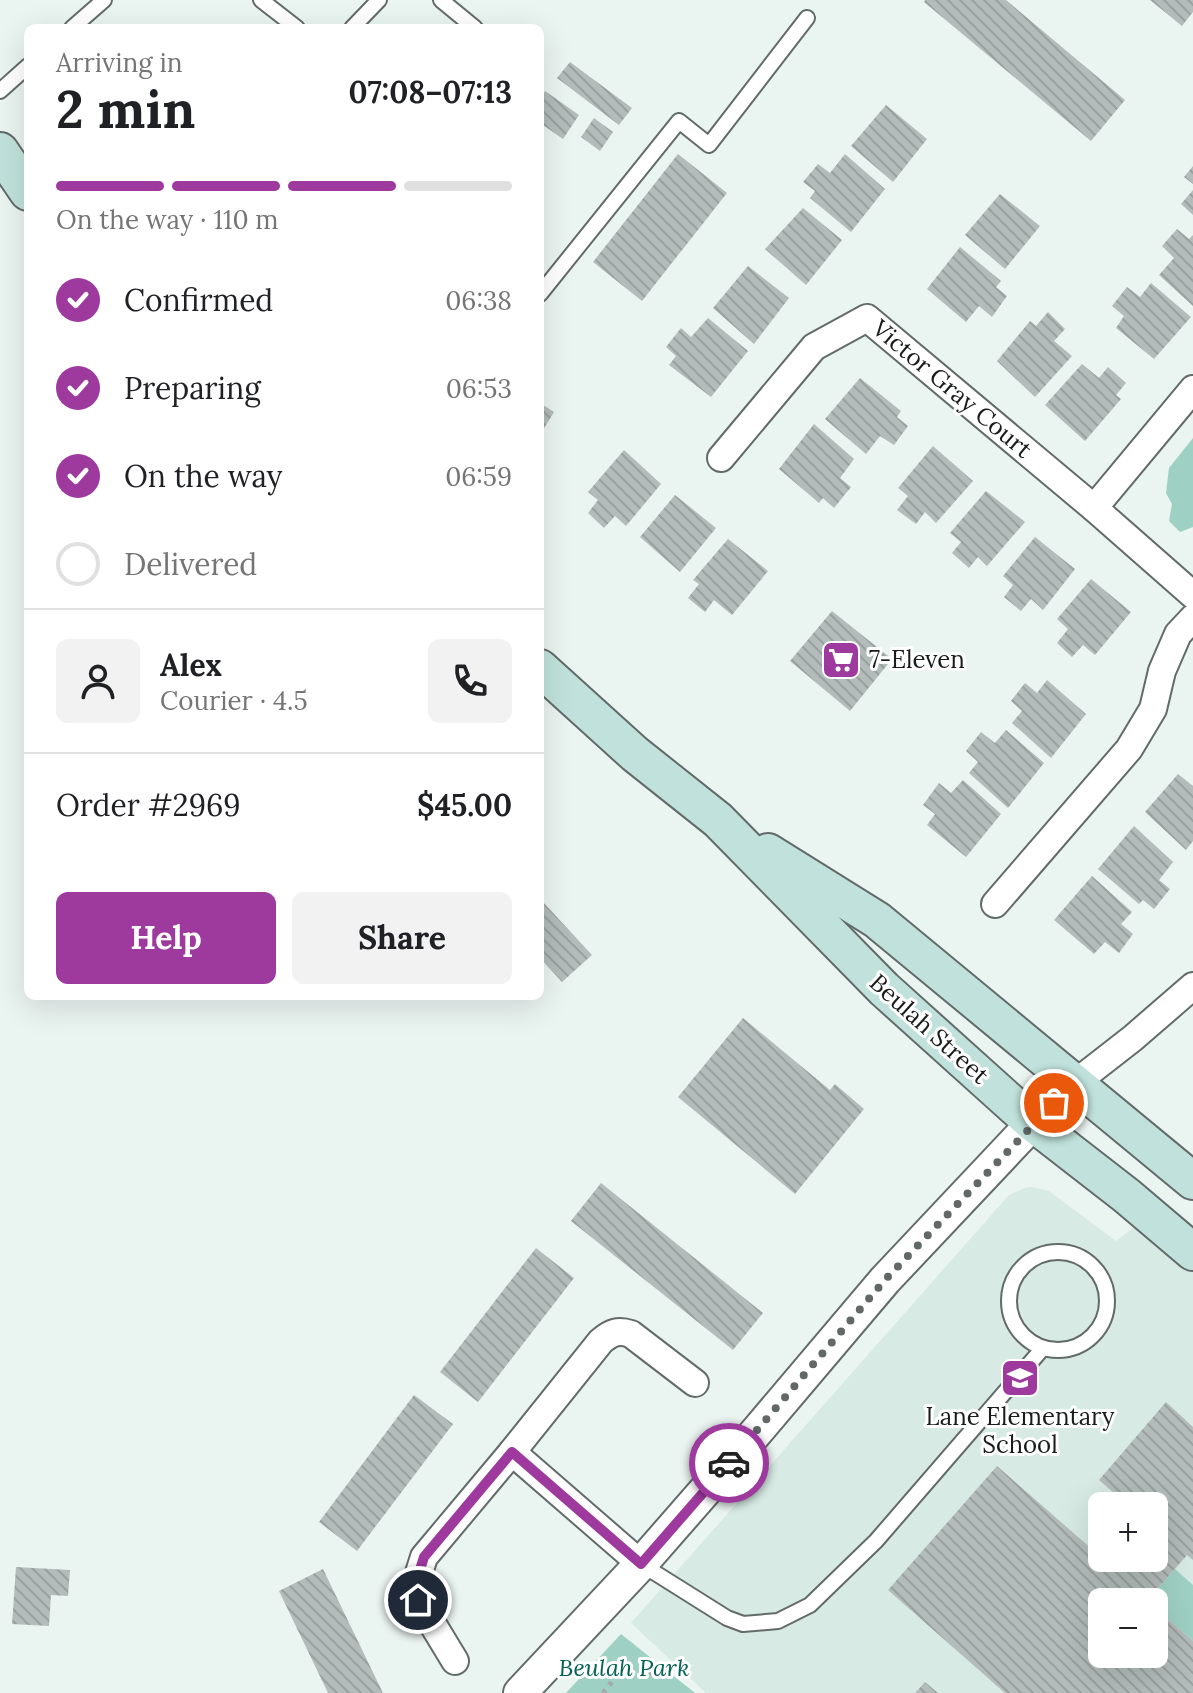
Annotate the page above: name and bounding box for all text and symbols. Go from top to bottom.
text: Arriving in [56,46,183,79]
text: 07:08–07:13 [349,73,512,111]
text: 2 min [56,76,195,142]
text: On the way · 110 m [56,203,279,236]
icon: check [56,278,100,322]
text: Confirmed [124,281,273,319]
text: 06:38 [445,284,512,317]
street label: Victor Gray Court [865,312,1039,465]
icon: check [56,366,100,410]
text: Preparing [124,369,261,407]
text: 06:53 [446,372,512,405]
icon: check [56,454,100,498]
text: On the way [124,457,282,495]
text: 06:59 [445,460,512,493]
text: Delivered [124,545,257,583]
button: person [56,639,140,723]
button: phone [428,639,512,723]
supermarket icon: 7-Eleven [820,639,862,681]
place label: 7-Eleven [869,644,965,675]
text: Alex [160,646,222,684]
text: Courier · 4.5 [160,684,308,717]
text: Order #2969 [56,786,241,824]
text: $45.00 [417,786,512,824]
button: Help [56,892,276,984]
button: Share [292,892,512,984]
street label: Beulah Street [863,967,996,1091]
pin [1020,1069,1088,1137]
icon: bag [1032,1081,1076,1125]
school or university icon: Lane Elementary School [999,1357,1041,1399]
place label: Lane Elementary School [925,1401,1115,1460]
courier [689,1423,769,1503]
icon: car [707,1441,751,1485]
map controls [1088,1492,1168,1668]
button: + [1088,1492,1168,1572]
pin [384,1566,452,1634]
icon: home [396,1578,440,1622]
button: − [1088,1588,1168,1668]
park label: Beulah Park [559,1652,689,1683]

